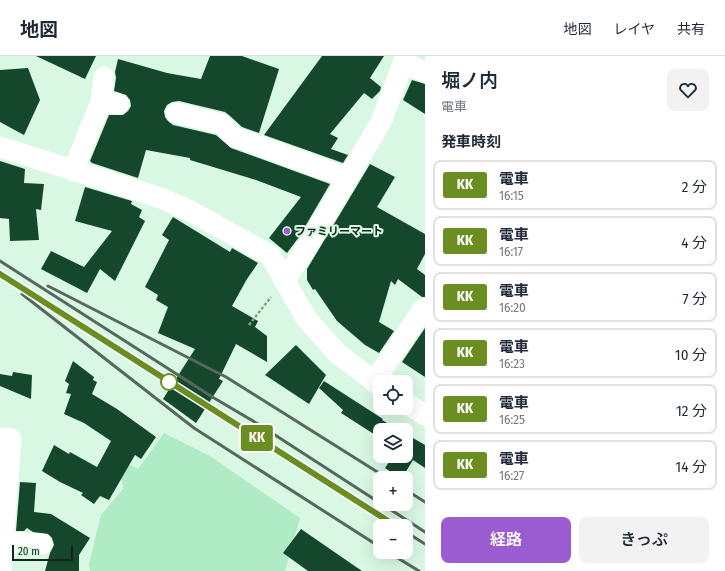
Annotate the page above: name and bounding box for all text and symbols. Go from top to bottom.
text: 地図 [20,18,58,41]
text: 地図 [563,21,591,38]
text: レイヤ [613,21,655,38]
text: 共有 [677,21,705,38]
text: 堀ノ内 [441,69,498,92]
button: heart [667,69,709,111]
text: 電車 [441,99,467,114]
text: 発車時刻 [441,133,501,151]
text: 電車 [499,170,529,188]
text: KK [457,176,473,193]
text: 2 分 [682,178,707,196]
text: 16:15 [499,188,524,203]
place label: ファミリーマート [295,225,383,238]
marker: ファミリーマート [282,226,292,236]
text: 電車 [499,226,529,244]
text: KK [457,232,473,249]
text: 4 分 [681,234,707,252]
text: 16:17 [499,244,523,259]
text: 電車 [499,282,529,300]
text: KK [457,288,473,305]
text: 7 分 [682,290,707,308]
text: 16:20 [499,300,526,315]
text: 電車 [499,338,529,356]
text: KK [457,344,473,361]
text: 10 分 [675,346,707,364]
text: 16:23 [499,356,525,371]
unlabelled marker [160,373,178,391]
map controls [373,375,413,559]
button: locate [373,375,413,415]
text: 電車 [499,394,529,412]
text: KK [457,400,473,417]
text: 12 分 [676,402,707,420]
text: 16:25 [499,412,525,427]
button: layers [373,423,413,463]
line badge: KK [239,425,275,451]
text: KK [249,429,265,446]
text: 電車 [499,450,529,468]
text: KK [457,456,473,473]
text: 14 分 [675,458,707,476]
text: 16:27 [499,468,524,483]
button: + [373,471,413,511]
button: 経路 [441,517,571,563]
button: きっぷ [579,517,709,563]
button: − [373,519,413,559]
scale bar [12,543,73,562]
text: 20 m [18,545,40,558]

